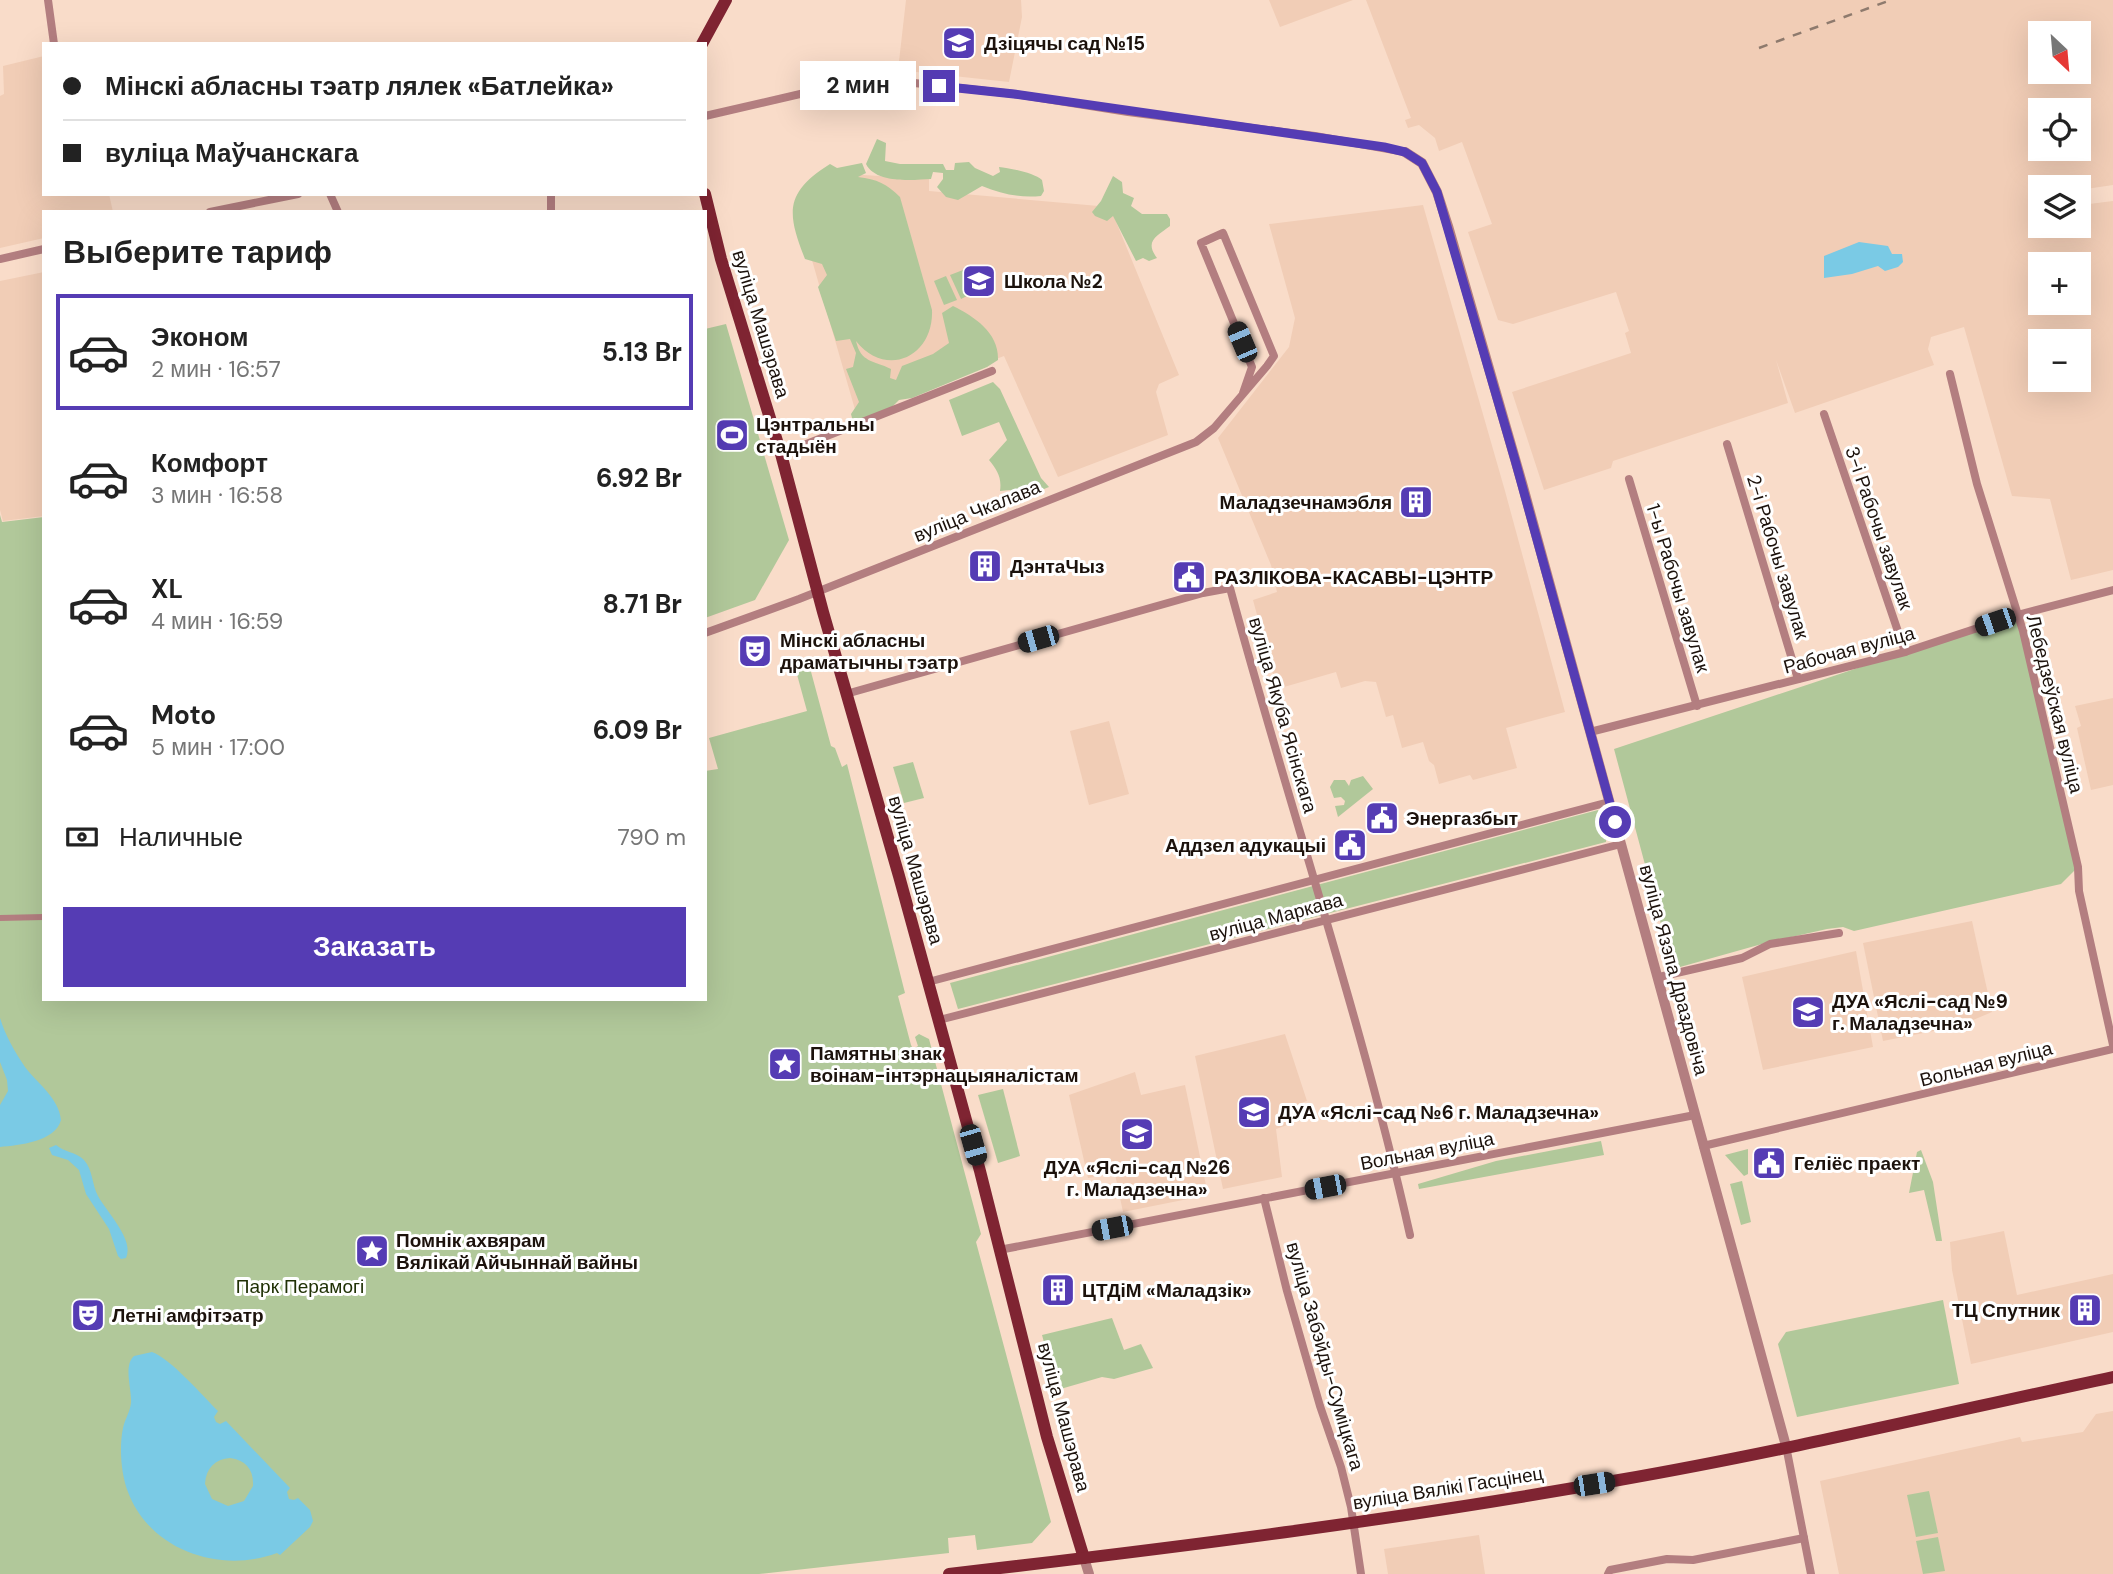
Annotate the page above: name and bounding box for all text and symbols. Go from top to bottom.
north arrow [2028,21,2091,84]
map controls [2028,21,2091,392]
school or university icon: Дзіцячы сад №15 [940,24,978,62]
place label: Дзіцячы сад №15 [984,31,1145,56]
callout: 2 мин [799,62,914,110]
text: Мінскі абласны тэатр лялек «Батлейка» [105,69,614,103]
text: 2 мин [826,70,890,100]
route end [923,70,955,102]
button: locate [2028,98,2091,161]
text: вуліца Маўчанскага [105,136,358,170]
button: layers [2028,175,2091,238]
text: Выберите тариф [63,231,332,273]
street label: вуліца Машэрава [727,247,796,402]
button: + [2028,252,2091,315]
school or university icon: Школа №2 [960,262,998,300]
place label: Школа №2 [1004,269,1103,294]
car [1225,319,1260,365]
text: Эконом [151,320,249,354]
icon: car [67,321,130,384]
button: − [2028,329,2091,392]
text: 5.13 Br [602,335,682,369]
text: 2 мин · 16:57 [151,354,281,384]
place label: Цэнтральны стадыён [756,412,875,459]
sports icon: Цэнтральны стадыён [713,416,751,454]
street label: 3-і Рабочы завулак [1839,443,1919,614]
text: Комфорт [151,446,268,480]
icon: car [67,447,130,510]
text: 6.92 Br [596,461,682,495]
street label: 2-і Рабочы завулак [1741,472,1815,643]
street label: вуліца Чкалава [910,474,1044,548]
text: 3 мин · 16:58 [151,480,283,510]
building icon: Маладзечнамэбля [1397,483,1435,521]
place label: Маладзечнамэбля [1220,490,1392,515]
street label: 1-ы Рабочы завулак [1640,501,1716,676]
building icon: ДэнтаЧыз [966,547,1004,585]
place label: ДэнтаЧыз [1010,554,1104,579]
public building icon: РАЗЛІКОВА-КАСАВЫ-ЦЭНТР [1170,558,1208,596]
place label: РАЗЛІКОВА-КАСАВЫ-ЦЭНТР [1214,565,1493,590]
text: XL [151,572,183,606]
icon: car [67,573,130,636]
text: 8.71 Br [603,587,682,621]
car [1972,605,2019,639]
text: 4 мин · 16:59 [151,606,283,636]
street label: Лебедзеўская вуліца [2021,612,2089,796]
street label: вуліца Якуба Ясінскага [1243,614,1323,816]
street label: Рабочая вуліца [1781,620,1918,680]
car [1015,623,1062,655]
place label: Мінскі абласны драматычны тэатр [780,628,959,675]
theatre icon: Мінскі абласны драматычны тэатр [736,632,774,670]
text: Moto [151,698,216,732]
icon: car [67,699,130,762]
text: 6.09 Br [593,713,682,747]
text: 5 мин · 17:00 [151,732,285,762]
street label: вуліца Машэрава [883,793,949,948]
public building icon: Энергазбыт [1363,799,1401,837]
place label: Энергазбыт [1406,806,1518,831]
route start [1599,806,1631,838]
icon: cash [63,818,101,856]
text: Наличные [119,820,243,854]
text: 790 m [618,822,686,852]
public building icon: Аддзел адукацыі [1331,826,1369,864]
place label: Аддзел адукацыі [1165,833,1326,858]
street label: вуліца Язэпа Драздовіча [1634,862,1714,1079]
street label: вуліца Маркава [1206,887,1346,947]
button: Заказать [63,907,686,987]
place label: ДУА «Яслі-сад №9 г. Маладзечна» [1832,989,2008,1036]
school or university icon: ДУА «Яслі-сад №9 г. Маладзечна» [1789,993,1827,1031]
street label: Вольная вуліца [1917,1035,2055,1093]
place label: Памятны знак воінам-інтэрнацыяналістам [810,1041,1078,1088]
place icon: Памятны знак воінам-інтэрнацыяналістам [766,1045,804,1083]
school or university icon: ДУА «Яслі-сад №6 г. Маладзечна» [1235,1093,1273,1131]
place label: ДУА «Яслі-сад №6 г. Маладзечна» [1278,1100,1599,1125]
school or university icon: ДУА «Яслі-сад №26 г. Маладзечна» [1118,1115,1156,1153]
car [958,1122,989,1168]
street label: Вольная вуліца [1358,1126,1496,1176]
public building icon: Геліёс праект [1750,1144,1788,1182]
place label: Геліёс праект [1794,1151,1920,1176]
place label: ДУА «Яслі-сад №26 г. Маладзечна» [1044,1155,1230,1202]
car [1303,1173,1348,1201]
car [1090,1214,1135,1242]
place label: Помнік ахвярам Вялікай Айчыннай вайны [396,1228,638,1275]
place icon: Помнік ахвярам Вялікай Айчыннай вайны [353,1232,391,1270]
street label: вуліца Забэйды-Суміцкага [1280,1239,1370,1473]
building icon: ЦТДіМ «Маладзік» [1039,1271,1077,1309]
park label: Парк Перамогі [236,1274,364,1299]
place label: ЦТДіМ «Маладзік» [1082,1278,1251,1303]
building icon: ТЦ Спутник [2066,1291,2104,1329]
theatre icon: Летні амфітэатр [69,1296,107,1334]
place label: ТЦ Спутник [1952,1298,2060,1323]
place label: Летні амфітэатр [112,1303,264,1328]
street label: вуліца Машэрава [1032,1340,1096,1495]
street label: вуліца Вялікі Гасцінец [1351,1461,1545,1515]
car [1572,1470,1617,1498]

